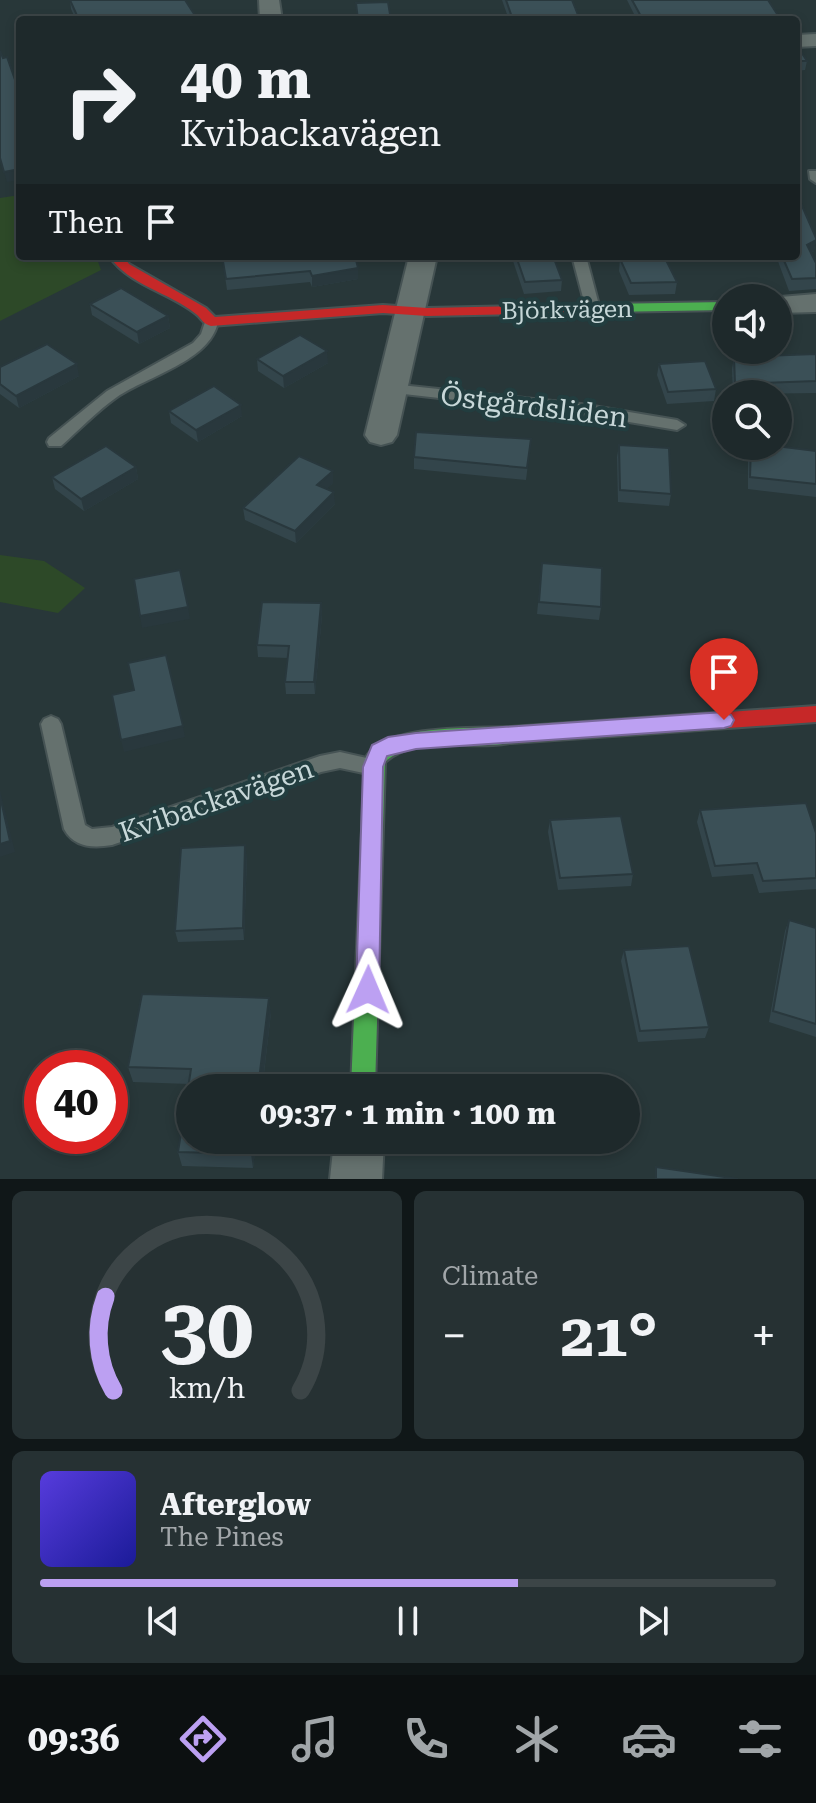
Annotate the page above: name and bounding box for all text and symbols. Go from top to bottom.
text: 40 m [180,46,311,112]
icon: right [48,48,152,152]
text: Kvibackavägen [180,113,441,155]
icon: arrive [139,200,183,244]
text: Then [48,205,123,240]
map controls [712,284,792,460]
button: sound [712,284,792,364]
street label: Björkvägen [501,295,633,325]
street label: Östgårdsliden [439,378,629,434]
button: search [712,380,792,460]
pin [690,638,758,720]
icon: arrive [702,650,746,694]
street label: Kvibackavägen [115,752,318,849]
position arrow [326,948,410,1032]
speed limit sign: 40 [24,1050,128,1154]
text: 09:37 · 1 min · 100 m [260,1096,556,1131]
text: Climate [442,1261,538,1291]
text: 30 [160,1280,254,1377]
text: 21° [560,1300,658,1371]
text: − [442,1310,467,1362]
text: + [751,1310,776,1362]
text: km/h [169,1371,245,1405]
text: Afterglow [160,1487,311,1522]
text: The Pines [160,1522,284,1552]
icon: previous [141,1599,185,1643]
icon: pause [386,1599,430,1643]
icon: next [631,1599,675,1643]
icon: directions [175,1711,231,1767]
icon: music [287,1711,343,1767]
icon: phone [398,1711,454,1767]
icon: climate [509,1711,565,1767]
icon: car [621,1711,677,1767]
icon: filters [732,1711,788,1767]
text: 09:36 [28,1718,120,1760]

